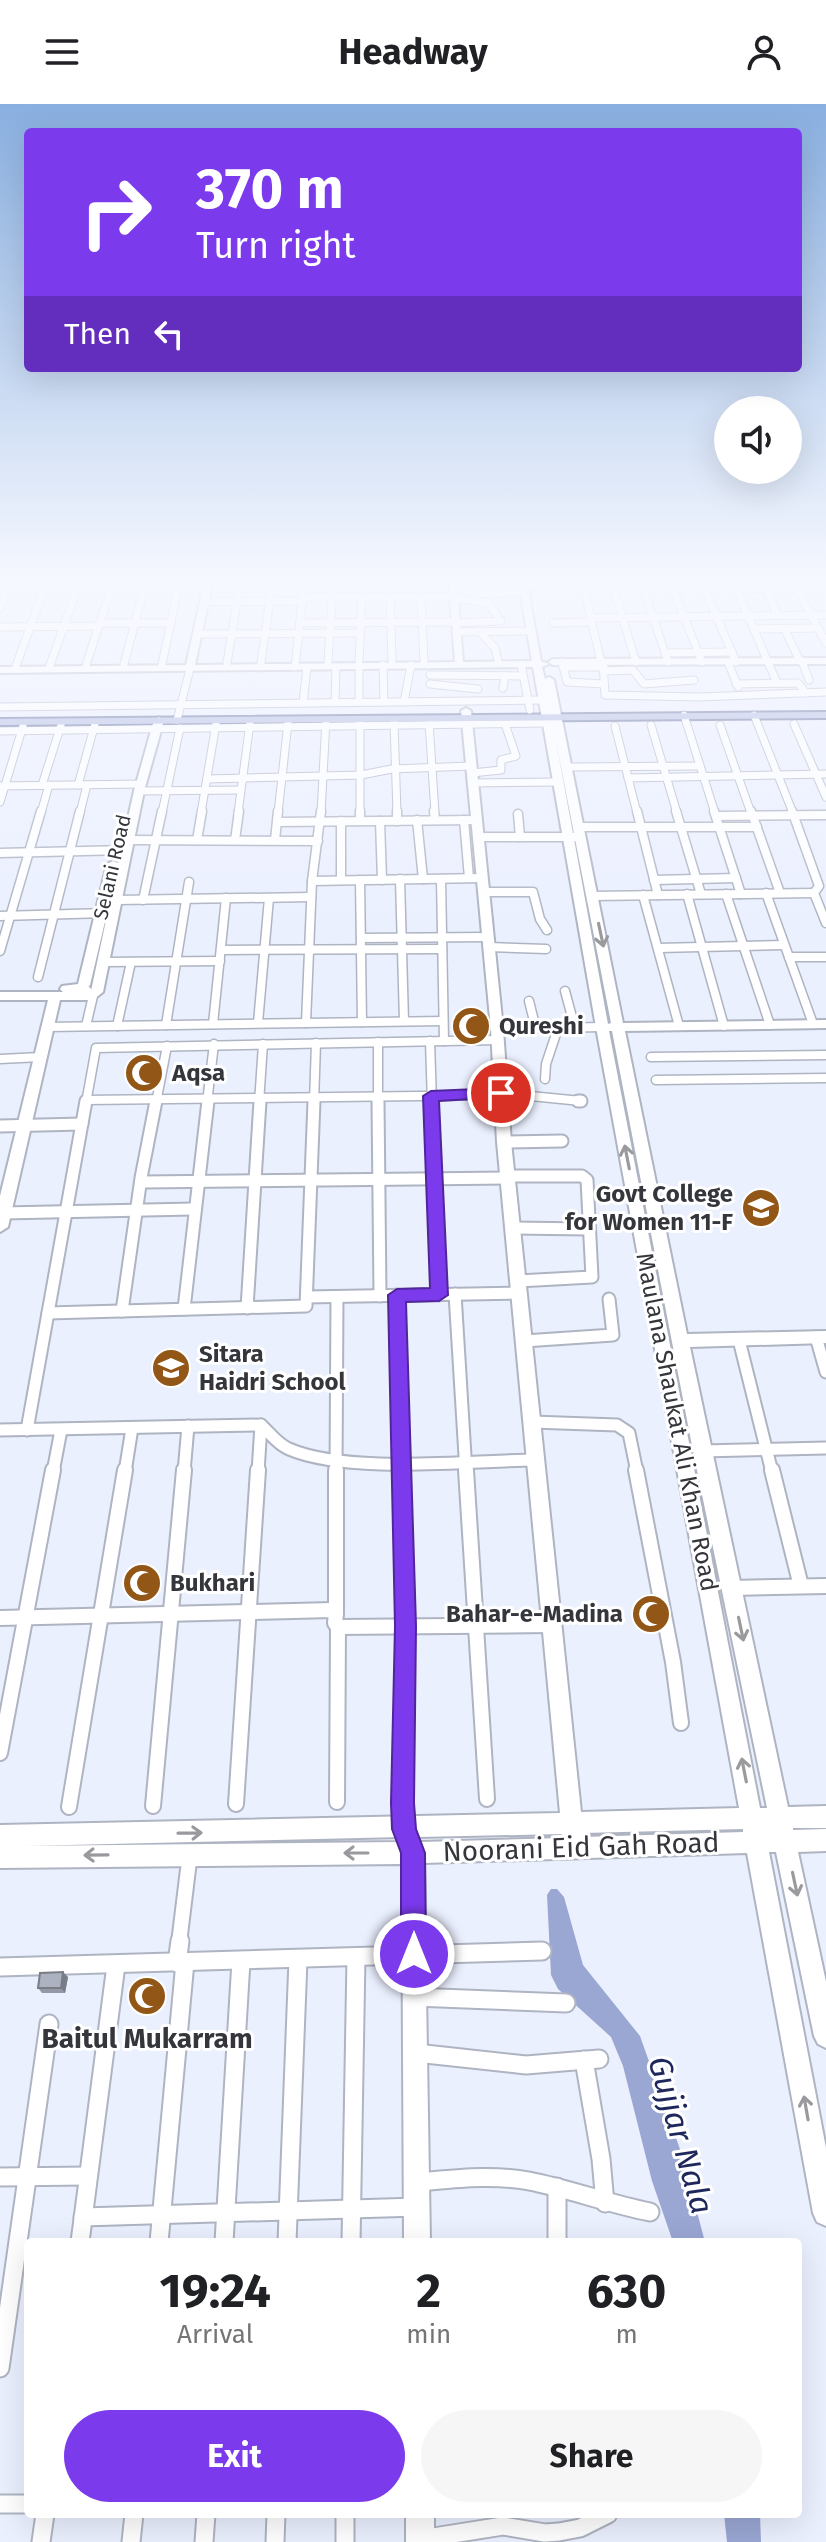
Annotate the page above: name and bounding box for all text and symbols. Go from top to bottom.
icon: menu [40,30,84,74]
text: Headway [338,30,488,74]
icon: person [742,30,786,74]
text: 370 m [196,156,344,223]
icon: right [64,160,168,264]
text: Turn right [196,224,356,268]
icon: left [147,312,191,356]
text: Then [64,316,131,352]
map controls [714,396,802,484]
button: sound [714,396,802,484]
street label: Selani Road [88,812,136,922]
one-way arrow [594,922,609,948]
mosque icon: Qureshi [450,1005,492,1047]
place label: Qureshi [499,1012,584,1040]
mosque icon: Aqsa [123,1052,165,1094]
place label: Aqsa [171,1059,225,1087]
pin [467,1059,535,1127]
icon: arrive [479,1071,523,1115]
one-way arrow [618,1145,633,1171]
place label: Govt College for Women 11-F [565,1180,733,1236]
school or university icon: Govt College for Women 11-F [740,1187,782,1229]
street label: Maulana Shaukat Ali Khan Road [630,1250,724,1594]
place label: Sitara Haidri School [199,1340,346,1396]
school or university icon: Sitara Haidri School [150,1347,192,1389]
mosque icon: Bukhari [121,1562,163,1604]
place label: Bukhari [170,1569,255,1597]
mosque icon: Bahar-e-Madina [630,1593,672,1635]
place label: Bahar-e-Madina [446,1600,623,1628]
one-way arrow [734,1616,749,1642]
one-way arrow [735,1758,750,1783]
one-way arrow [176,1825,203,1840]
street label: Noorani Eid Gah Road [442,1826,720,1868]
one-way arrow [343,1845,370,1861]
one-way arrow [83,1847,110,1862]
one-way arrow [788,1870,803,1896]
position arrow [372,1912,456,1996]
mosque icon: Baitul Mukarram [126,1975,168,2017]
place label: Baitul Mukarram [41,2022,253,2055]
water label: Gujjar Nala [640,2052,722,2218]
one-way arrow [798,2096,813,2122]
text: 19:24 [160,2262,271,2320]
text: 2 [416,2262,441,2320]
text: 630 [587,2262,666,2320]
text: Arrival [177,2319,253,2350]
text: min [406,2319,451,2350]
text: m [615,2319,638,2350]
button: Exit [64,2410,405,2502]
button: Share [421,2410,762,2502]

